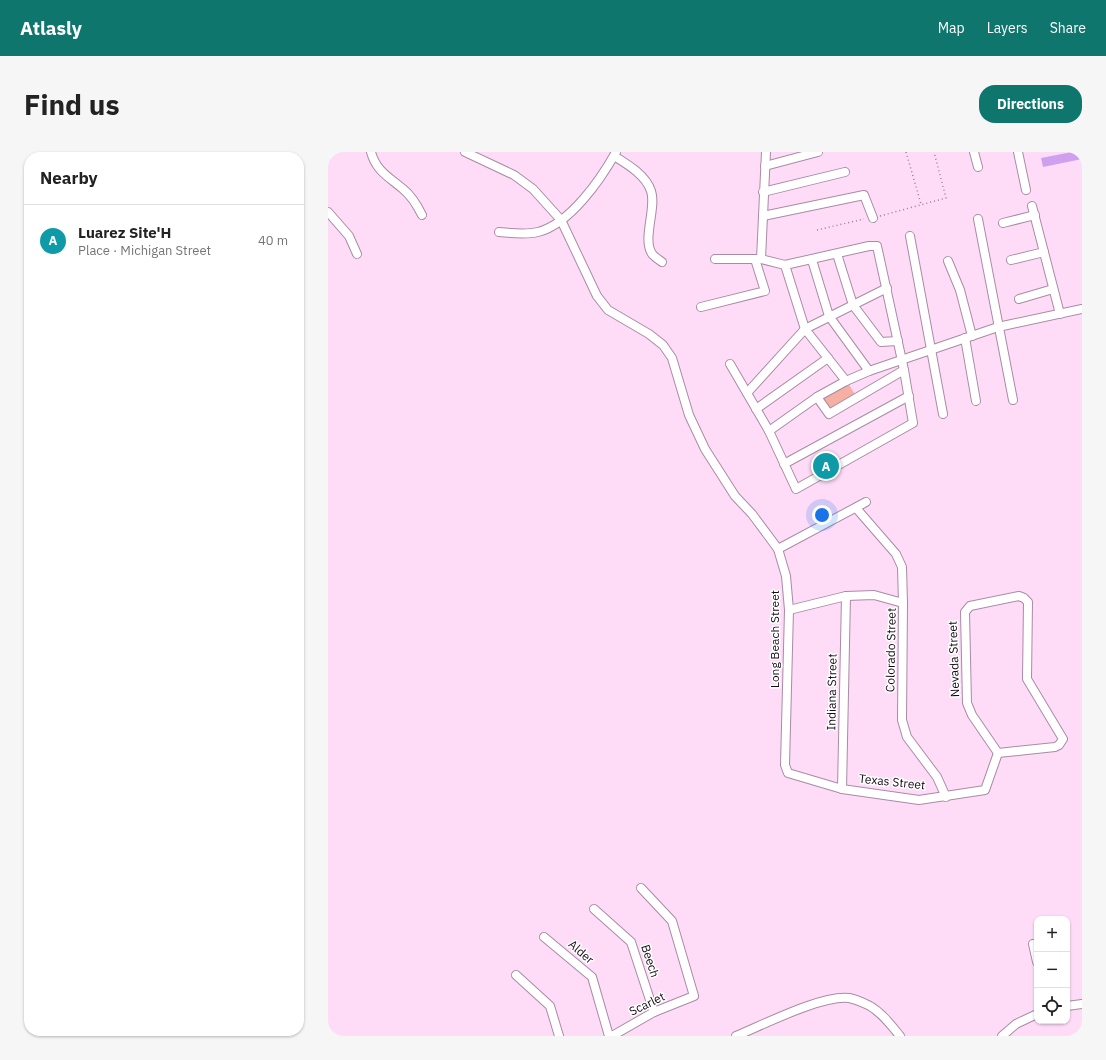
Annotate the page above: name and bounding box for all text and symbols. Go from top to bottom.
text: Atlasly [20,16,82,40]
text: Map [938,19,965,37]
text: Layers [987,19,1028,37]
text: Share [1050,19,1086,37]
button: Directions [979,85,1082,123]
text: Find us [24,86,120,123]
text: Nearby [40,167,98,189]
text: Luarez Site'H [78,223,171,242]
text: A [49,232,57,249]
text: 40 m [258,232,288,249]
text: Place · Michigan Street [78,242,211,259]
pin: A [813,451,839,481]
your location [812,505,832,525]
street label: Long Beach Street [767,590,782,688]
street label: Colorado Street [882,608,899,692]
street label: Nevada Street [945,621,962,697]
street label: Indiana Street [823,653,840,731]
street label: Texas Street [858,771,926,792]
map controls [1034,916,1070,1024]
button: + [1034,916,1070,952]
street label: Alder [565,936,598,967]
street label: Beech [638,942,663,979]
button: − [1034,952,1070,988]
button: locate [1034,988,1070,1024]
street label: Scarlet [626,989,667,1019]

